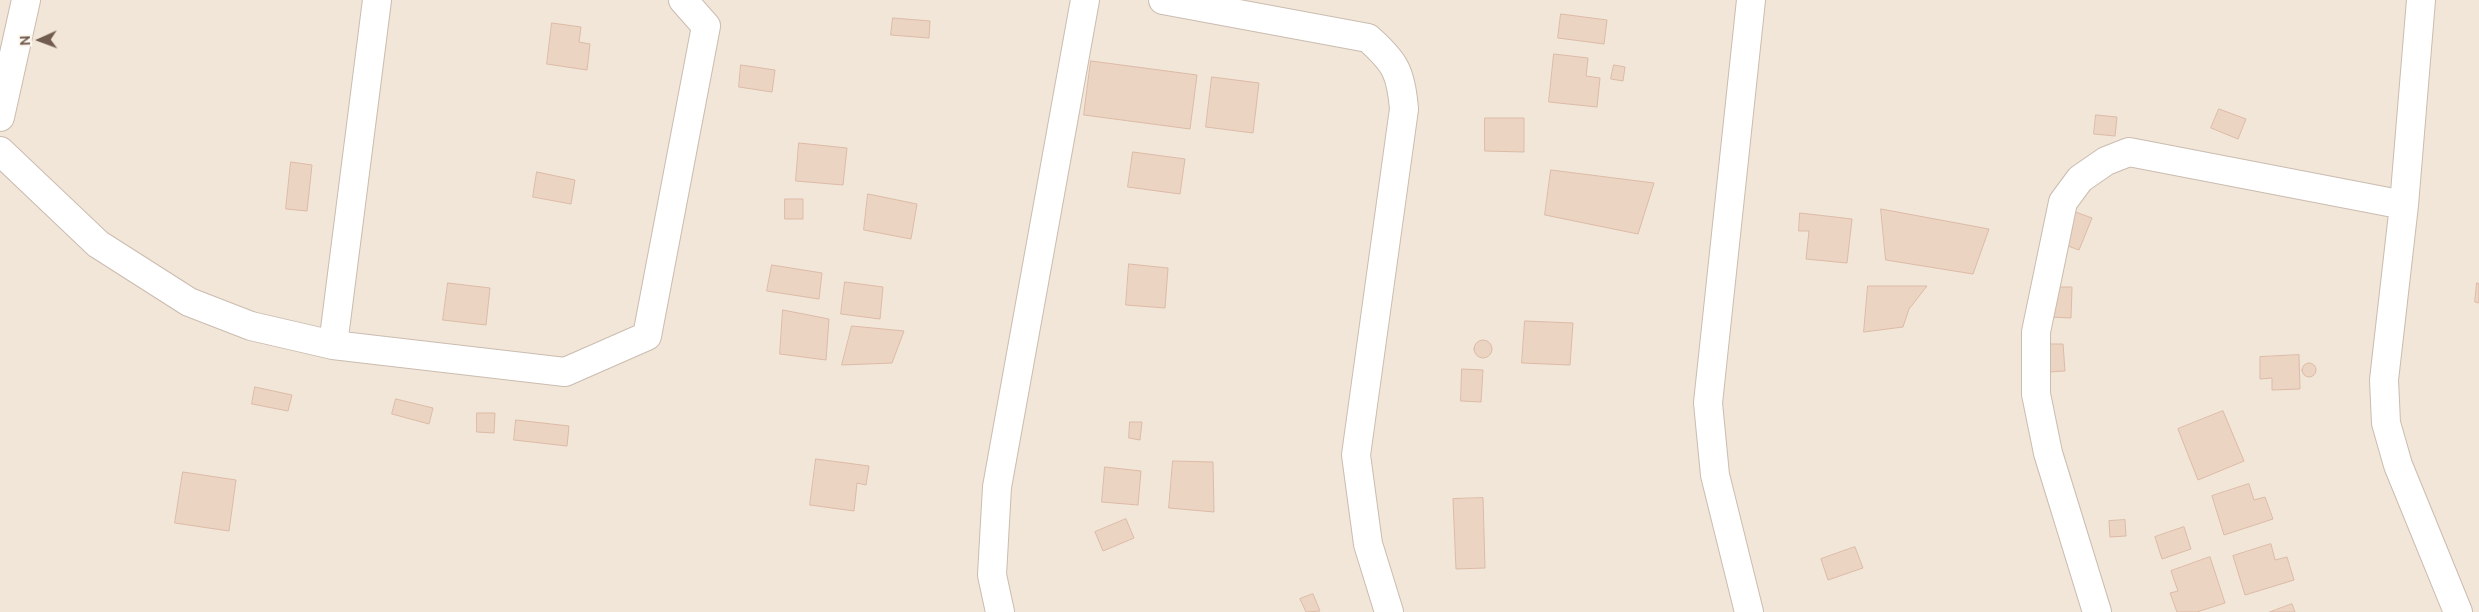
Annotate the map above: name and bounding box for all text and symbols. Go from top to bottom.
north arrow [15,15,65,65]
text: N [17,35,33,46]

